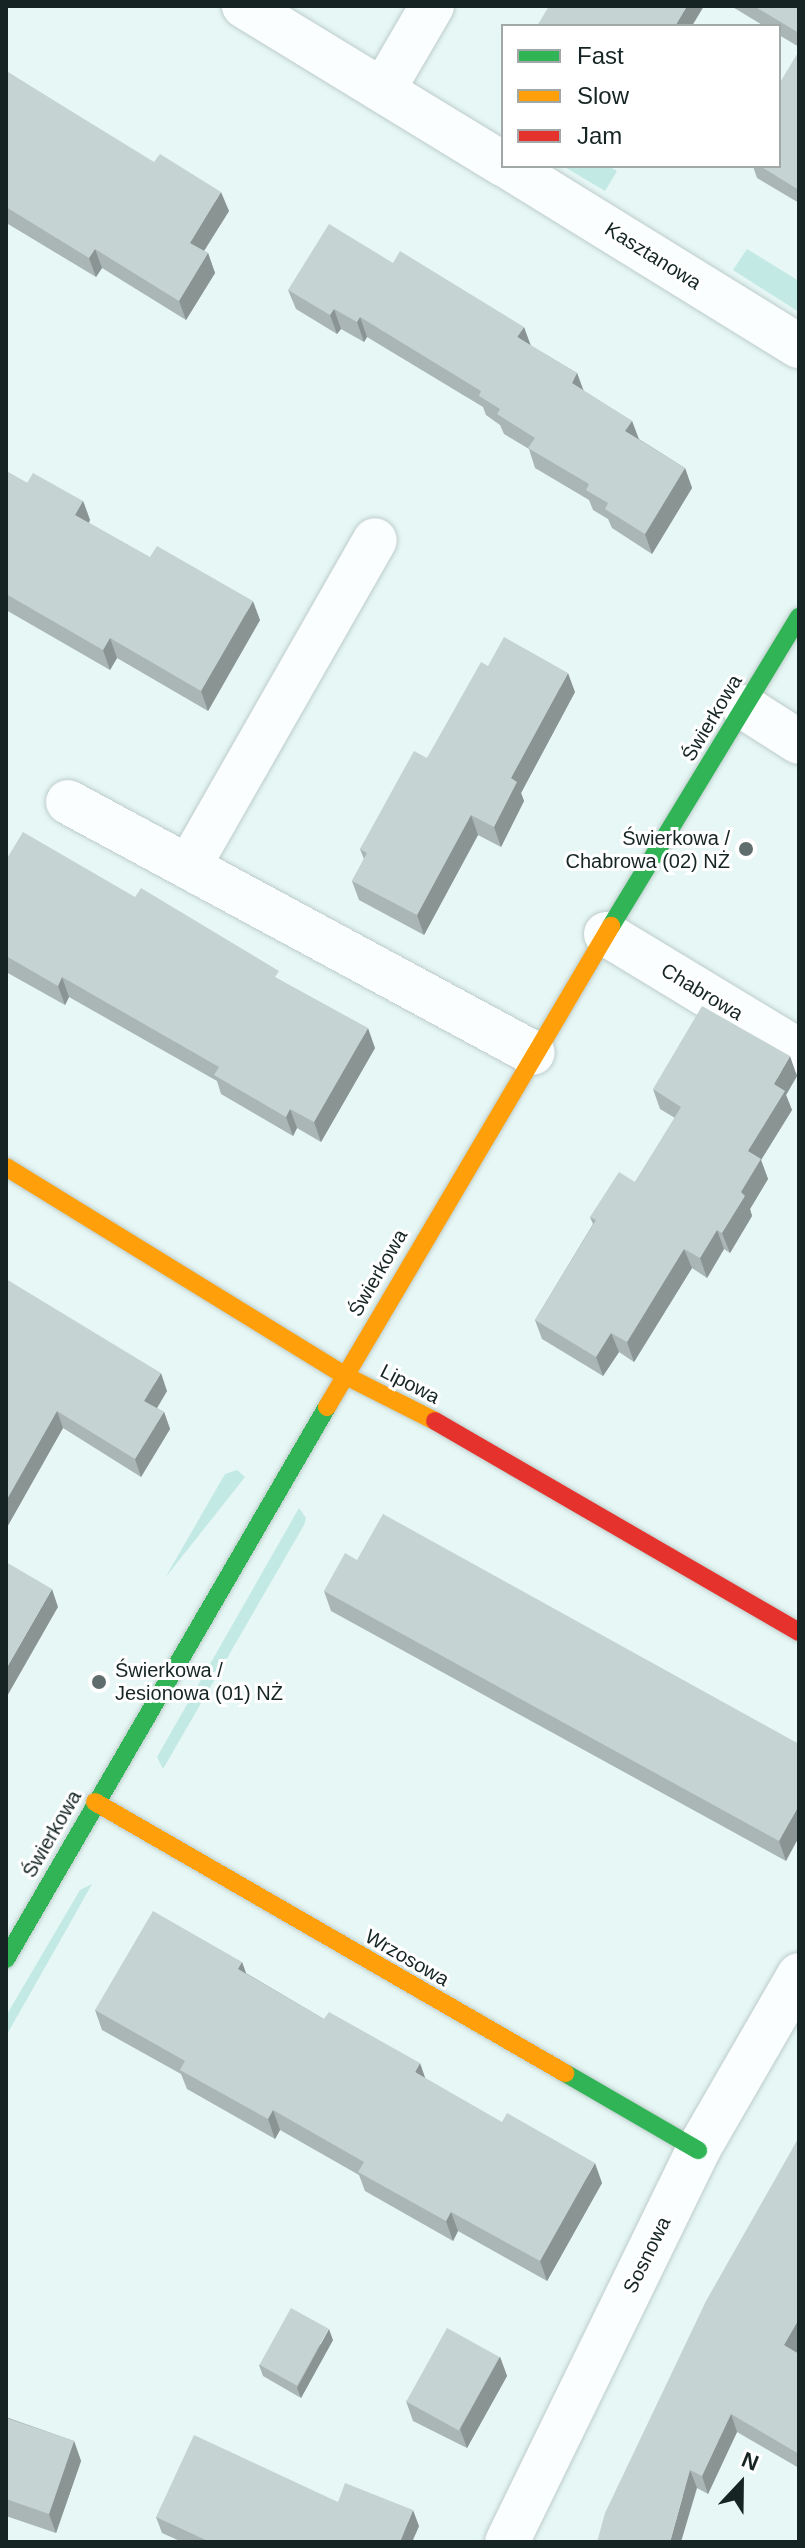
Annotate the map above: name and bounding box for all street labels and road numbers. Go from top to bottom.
street label: Kasztanowa [600,217,706,295]
street label: Świerkowa [677,670,747,766]
street label: Chabrowa [657,958,747,1026]
street label: Świerkowa [343,1225,413,1321]
street label: Lipowa [376,1359,444,1409]
street label: Świerkowa [17,1786,87,1882]
street label: Wrzosowa [361,1924,453,1992]
street label: Sosnowa [618,2213,676,2297]

